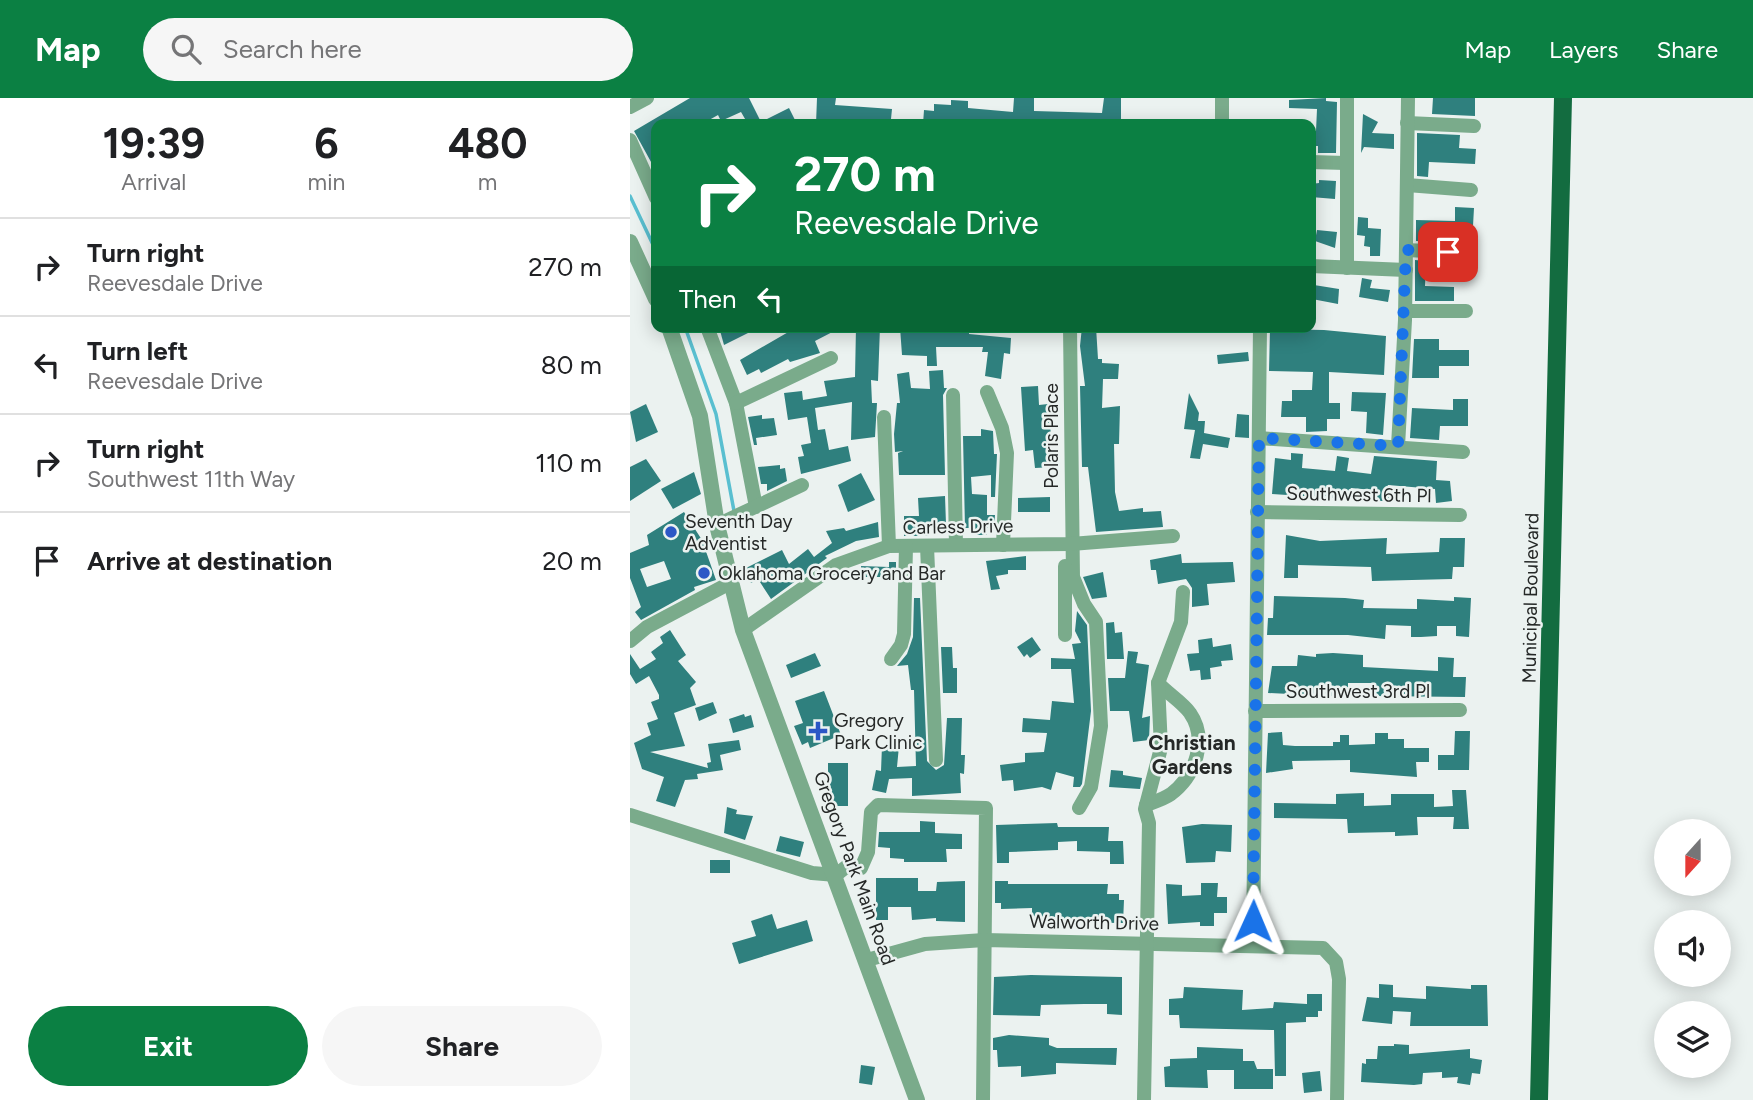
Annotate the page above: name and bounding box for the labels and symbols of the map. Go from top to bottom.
pin [1418,222,1478,282]
street label: Polaris Place [1040,383,1063,489]
street label: Southwest 6th Pl [1286,482,1432,507]
place label: Seventh Day Adventist [685,510,793,555]
street label: Municipal Boulevard [1518,513,1543,684]
street label: Carless Drive [902,514,1014,539]
marker: Seventh Day Adventist [663,524,679,540]
place label: Oklahoma Grocery and Bar [718,562,946,585]
marker: Oklahoma Grocery and Bar [696,565,712,581]
street label: Southwest 3rd Pl [1286,680,1430,703]
place label: Gregory Park Clinic [834,709,922,754]
marker: Gregory Park Clinic [808,721,828,741]
district label: Christian Gardens [1148,730,1236,779]
street label: Gregory Park Main Road [809,768,900,968]
north arrow [1654,819,1731,896]
position arrow [1216,884,1290,958]
street label: Walworth Drive [1029,910,1159,935]

